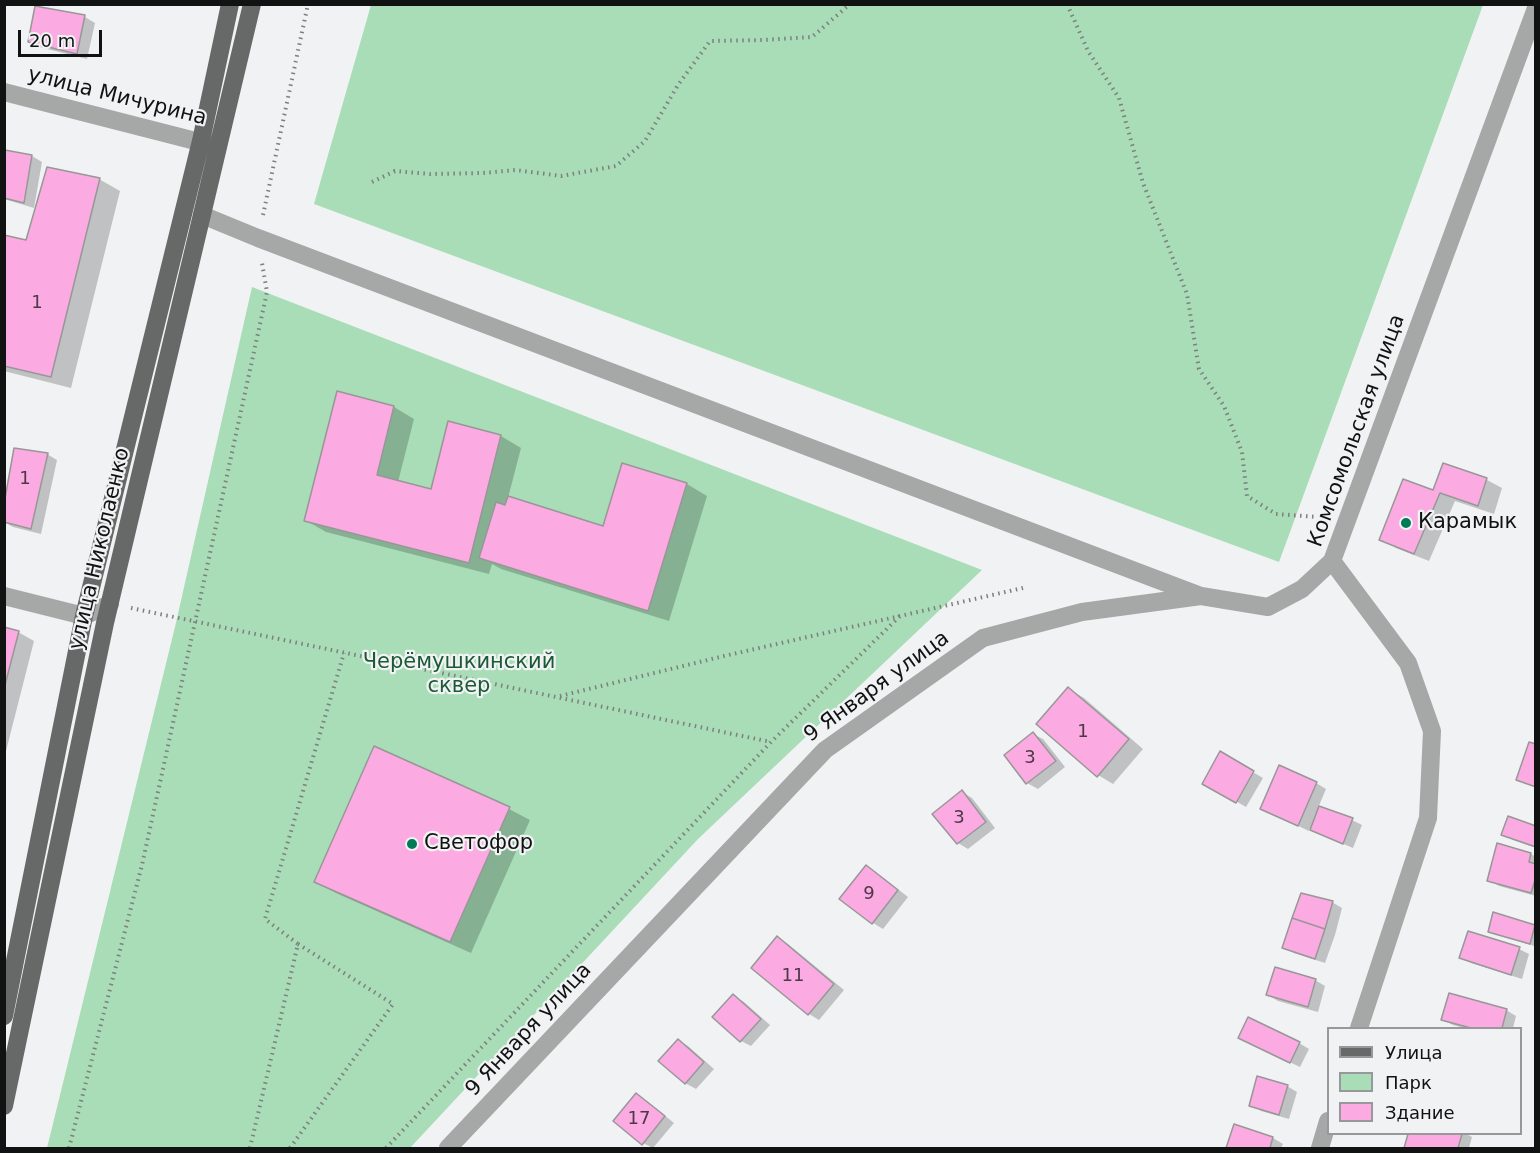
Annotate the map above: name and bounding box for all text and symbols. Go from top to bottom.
scale bar [21,18,105,56]
text: 20 m [29,30,75,51]
street label: улица Мичурина [25,63,209,131]
house number: 1 [31,292,43,314]
street label: Комсомольская улица [1303,311,1411,551]
street label: улица Николаенко [64,445,136,653]
house number: 1 [19,468,31,490]
place label: Карамык [1418,510,1517,536]
marker: Карамык [1399,516,1413,530]
street label: 9 Января улица [800,626,954,748]
park label: Черёмушкинский сквер [363,650,555,700]
house number: 1 [1077,721,1089,743]
house number: 3 [1024,747,1036,769]
house number: 3 [953,807,965,829]
place label: Светофор [424,831,533,857]
marker: Светофор [405,837,419,851]
house number: 9 [863,883,875,905]
street label: 9 Января улица [461,958,597,1102]
house number: 11 [782,965,804,987]
legend [1327,1027,1522,1135]
text: Улица [1385,1042,1442,1063]
text: Парк [1385,1072,1432,1093]
text: Здание [1385,1102,1455,1123]
house number: 17 [628,1108,650,1130]

